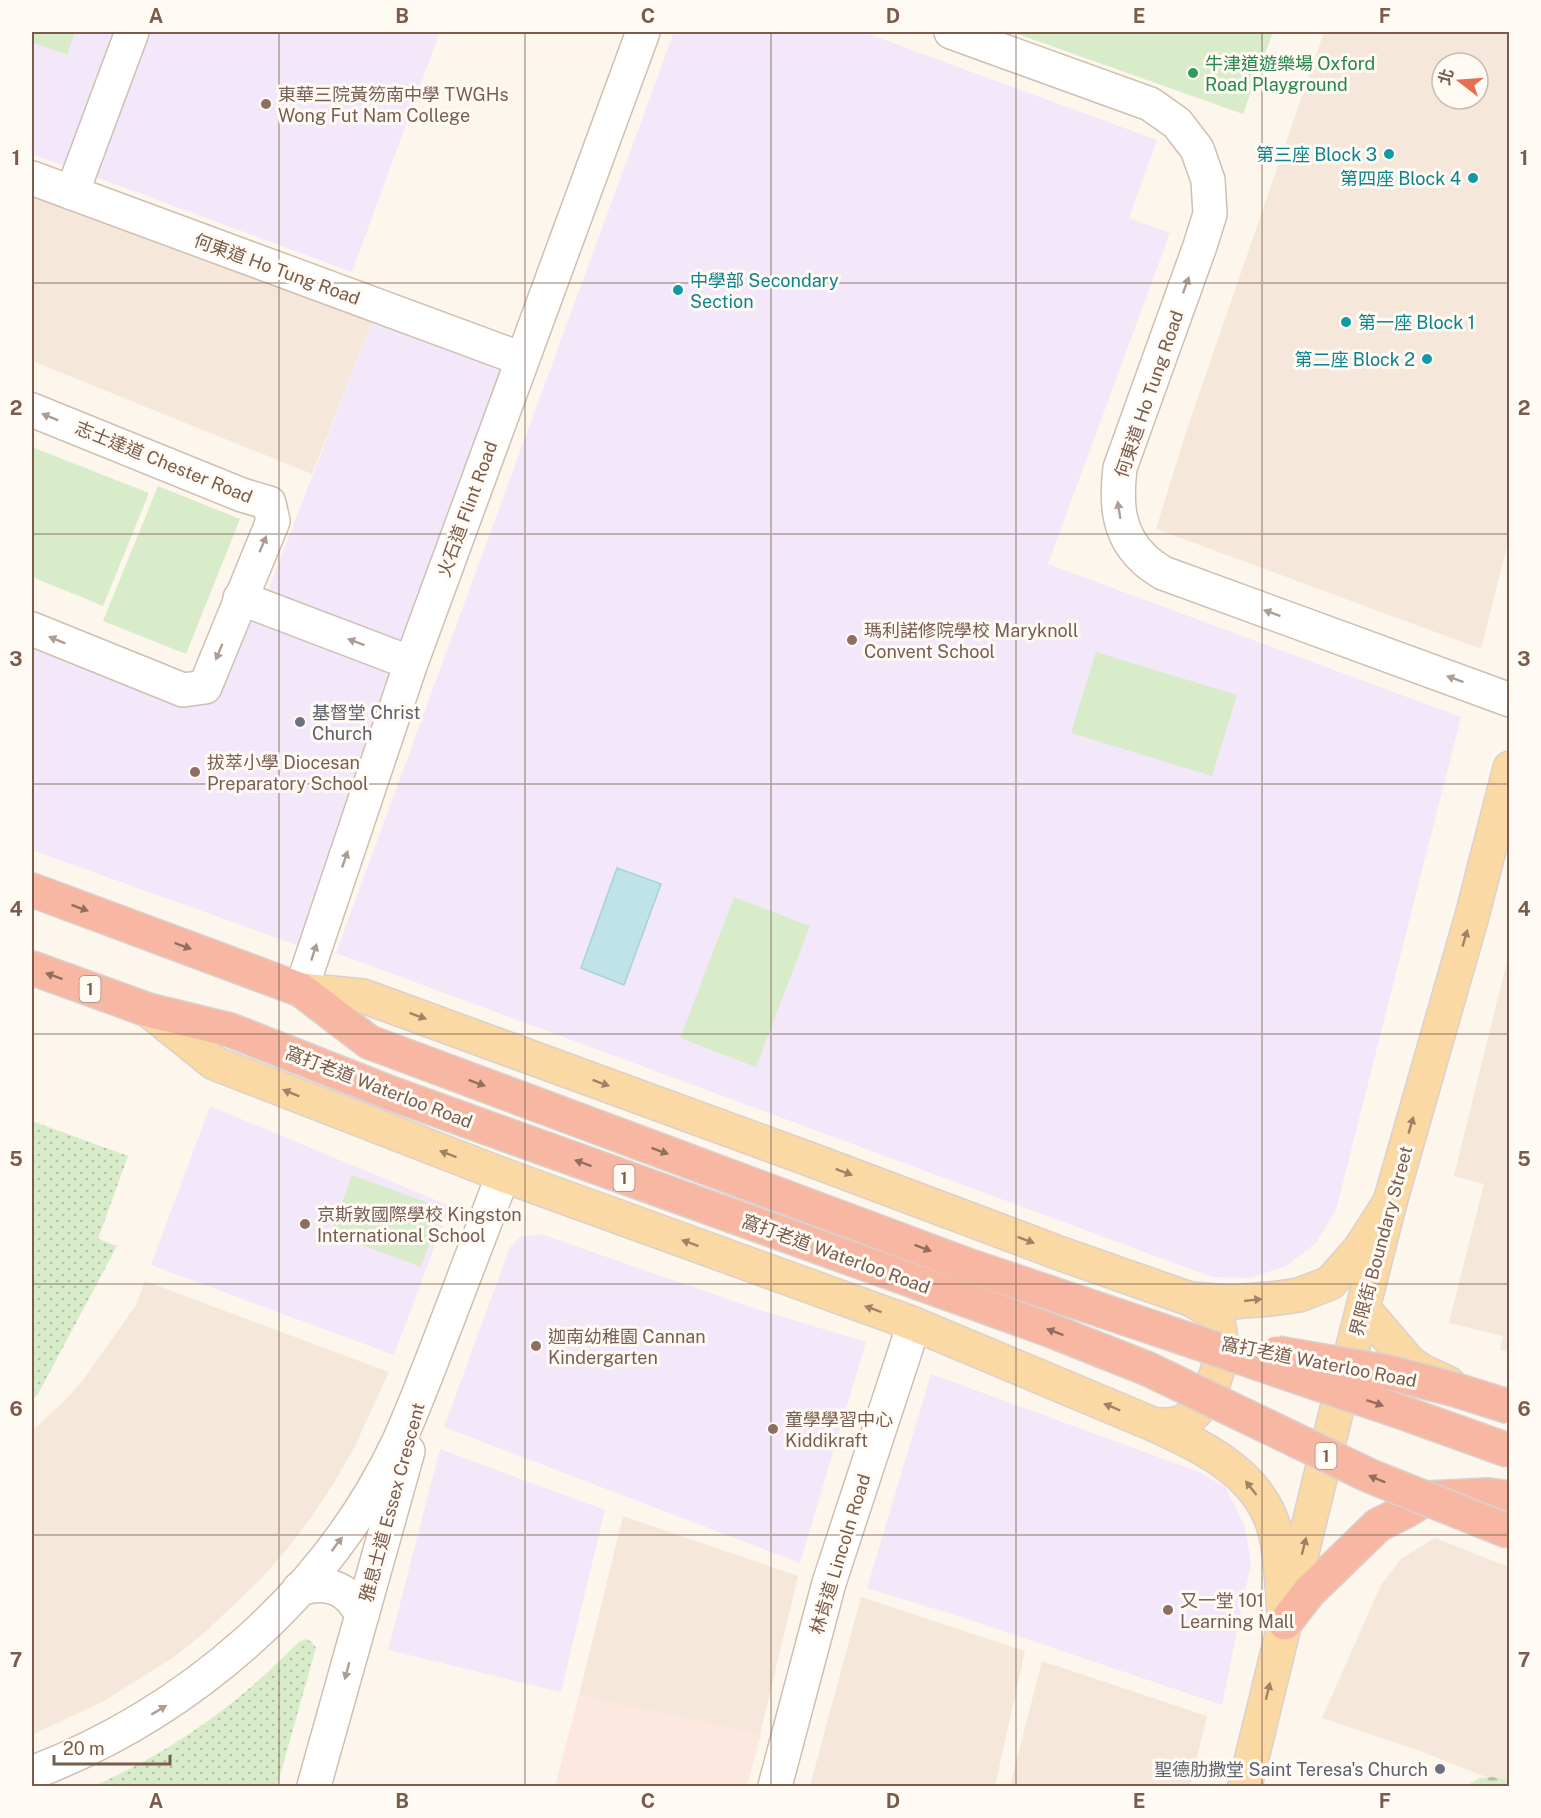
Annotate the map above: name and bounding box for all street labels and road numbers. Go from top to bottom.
street label: 何東道 Ho Tung Road [191,229,363,309]
street label: 何東道 Ho Tung Road [1111,308,1187,480]
street label: 志士達道 Chester Road [72,417,256,507]
street label: 火石道 Flint Road [433,438,501,580]
road number: 1 [80,976,100,1002]
street label: 窩打老道 Waterloo Road [283,1042,475,1132]
street label: 界限街 Boundary Street [1345,1144,1417,1338]
road number: 1 [614,1165,634,1191]
street label: 窩打老道 Waterloo Road [739,1210,933,1298]
street label: 窩打老道 Waterloo Road [1220,1333,1418,1391]
street label: 雅息士道 Essex Crescent [355,1400,429,1604]
road number: 1 [1316,1443,1336,1469]
street label: 林肯道 Lincoln Road [806,1471,874,1637]

